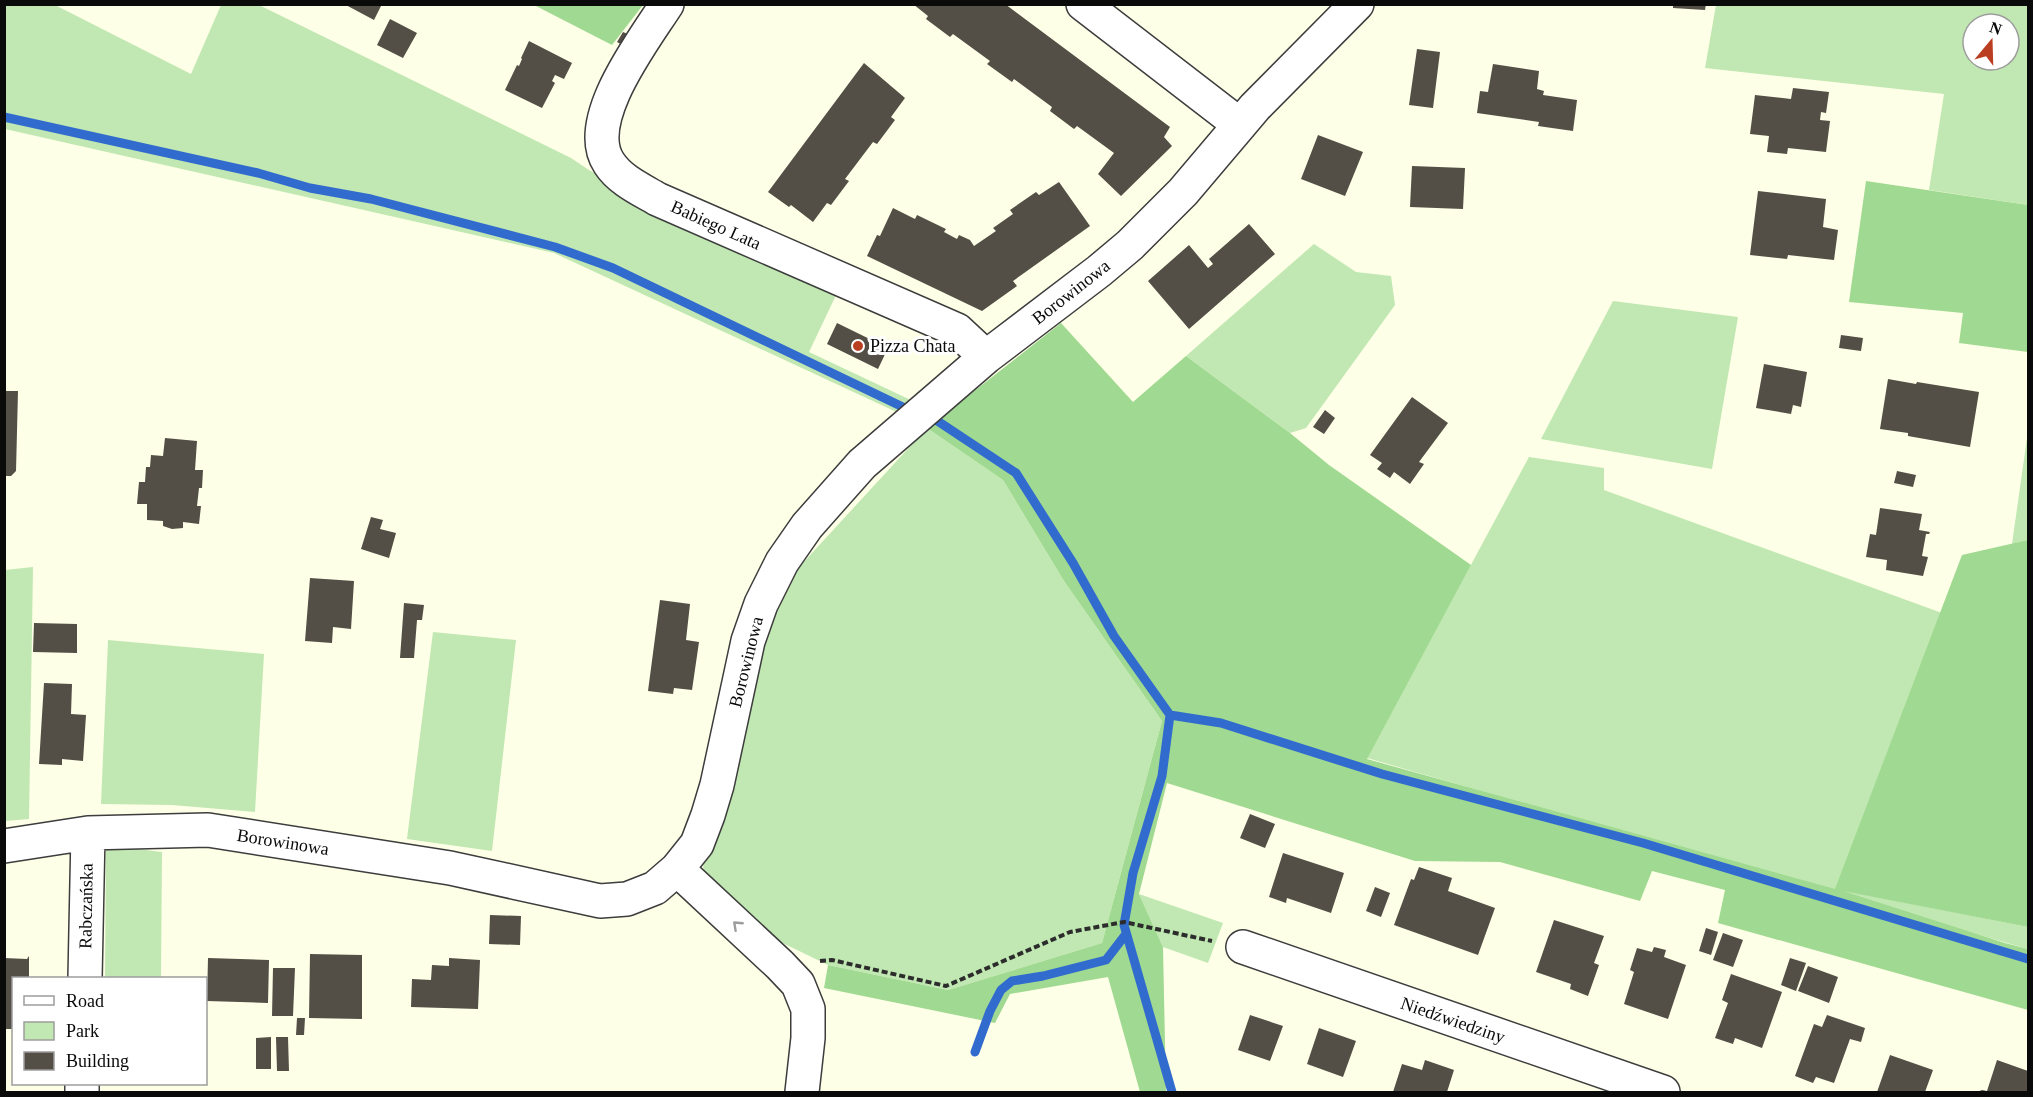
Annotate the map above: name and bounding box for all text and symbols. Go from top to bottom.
north arrow [1961,12,2021,72]
text: N [1987,18,2004,38]
street label: Babiego Lata [668,196,764,254]
street label: Borowinowa [1028,255,1114,329]
place label: Pizza Chata [870,336,955,356]
marker: Pizza Chata [851,339,865,353]
street label: Borowinowa [725,614,767,710]
street label: Borowinowa [236,825,330,859]
street label: Rabczańska [75,863,97,949]
one-way arrow [733,921,744,932]
legend [12,977,207,1085]
text: Road [66,991,104,1011]
street label: Niedźwiedziny [1398,993,1508,1047]
text: Park [66,1021,99,1041]
text: Building [66,1051,129,1071]

